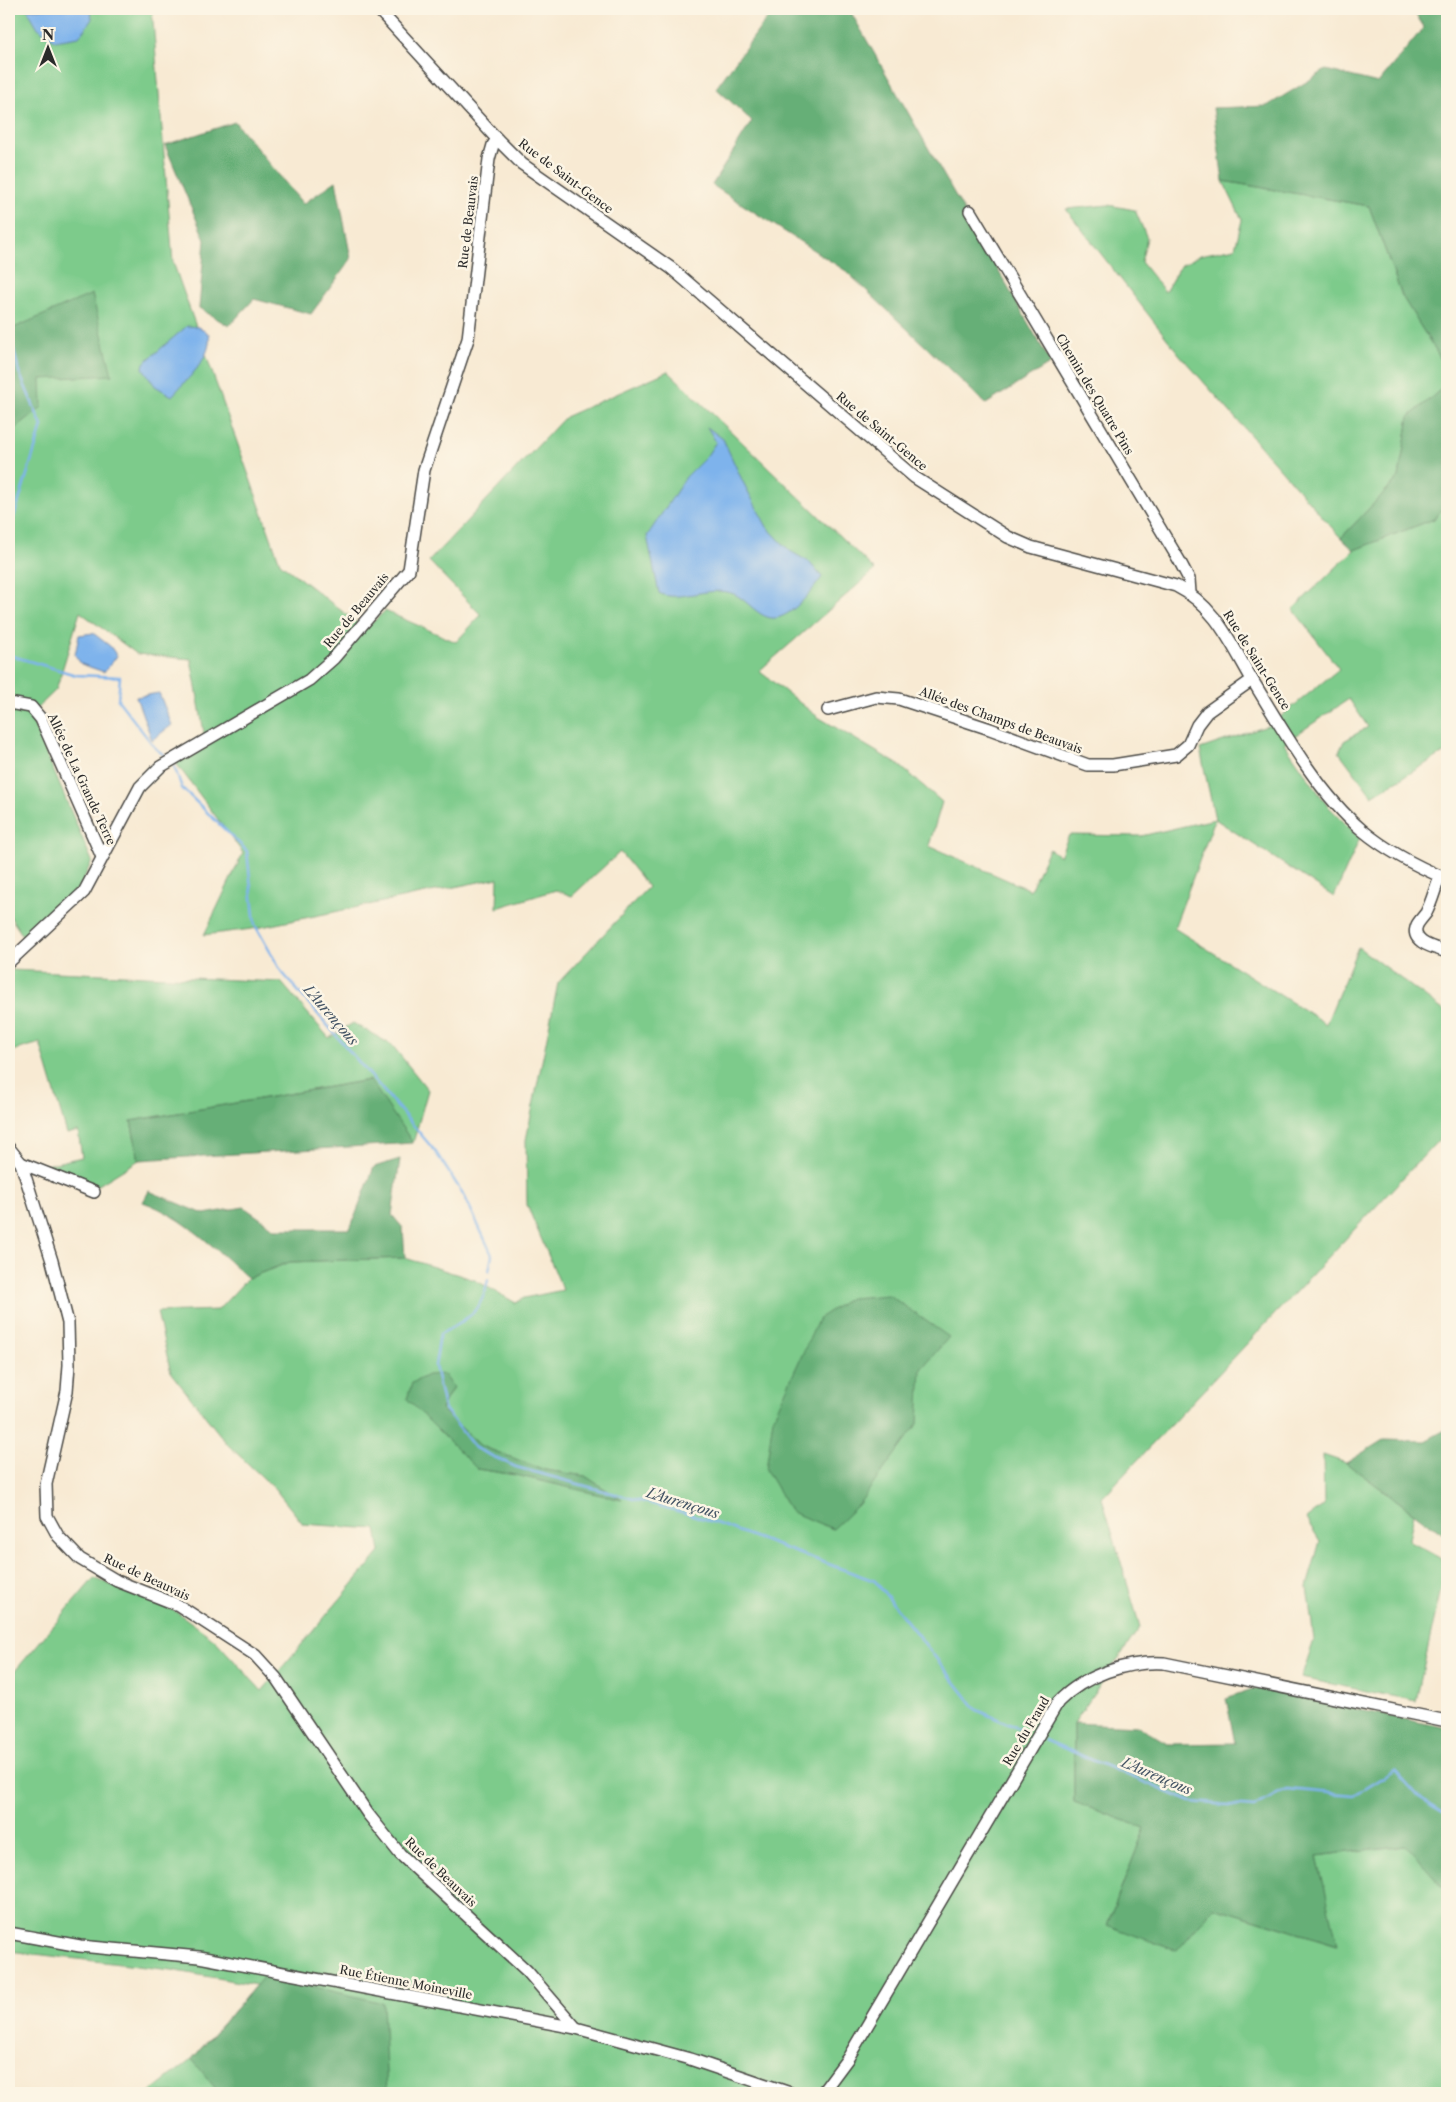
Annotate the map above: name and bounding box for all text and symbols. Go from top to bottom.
north arrow [22,22,72,72]
text: N [42,26,54,44]
street label: Rue de Saint-Gence [516,136,616,217]
street label: Rue de Beauvais [455,175,481,269]
street label: Chemin des Quatre Pins [1053,331,1137,457]
street label: Rue de Saint-Gence [833,388,931,474]
street label: Rue de Beauvais [320,569,392,651]
street label: Rue de Saint-Gence [1220,607,1294,713]
street label: Allée des Champs de Beauvais [916,683,1085,757]
street label: Allée de La Grande Terre [44,710,119,848]
water label: L'Aurençous [299,980,363,1050]
water label: L'Aurençous [644,1483,722,1523]
street label: Rue de Beauvais [102,1550,192,1604]
street label: Rue du Fraud [1000,1693,1053,1768]
water label: L'Aurençous [1118,1753,1196,1799]
street label: Rue de Beauvais [402,1834,480,1910]
street label: Rue Étienne Moineville [338,1961,474,2002]

